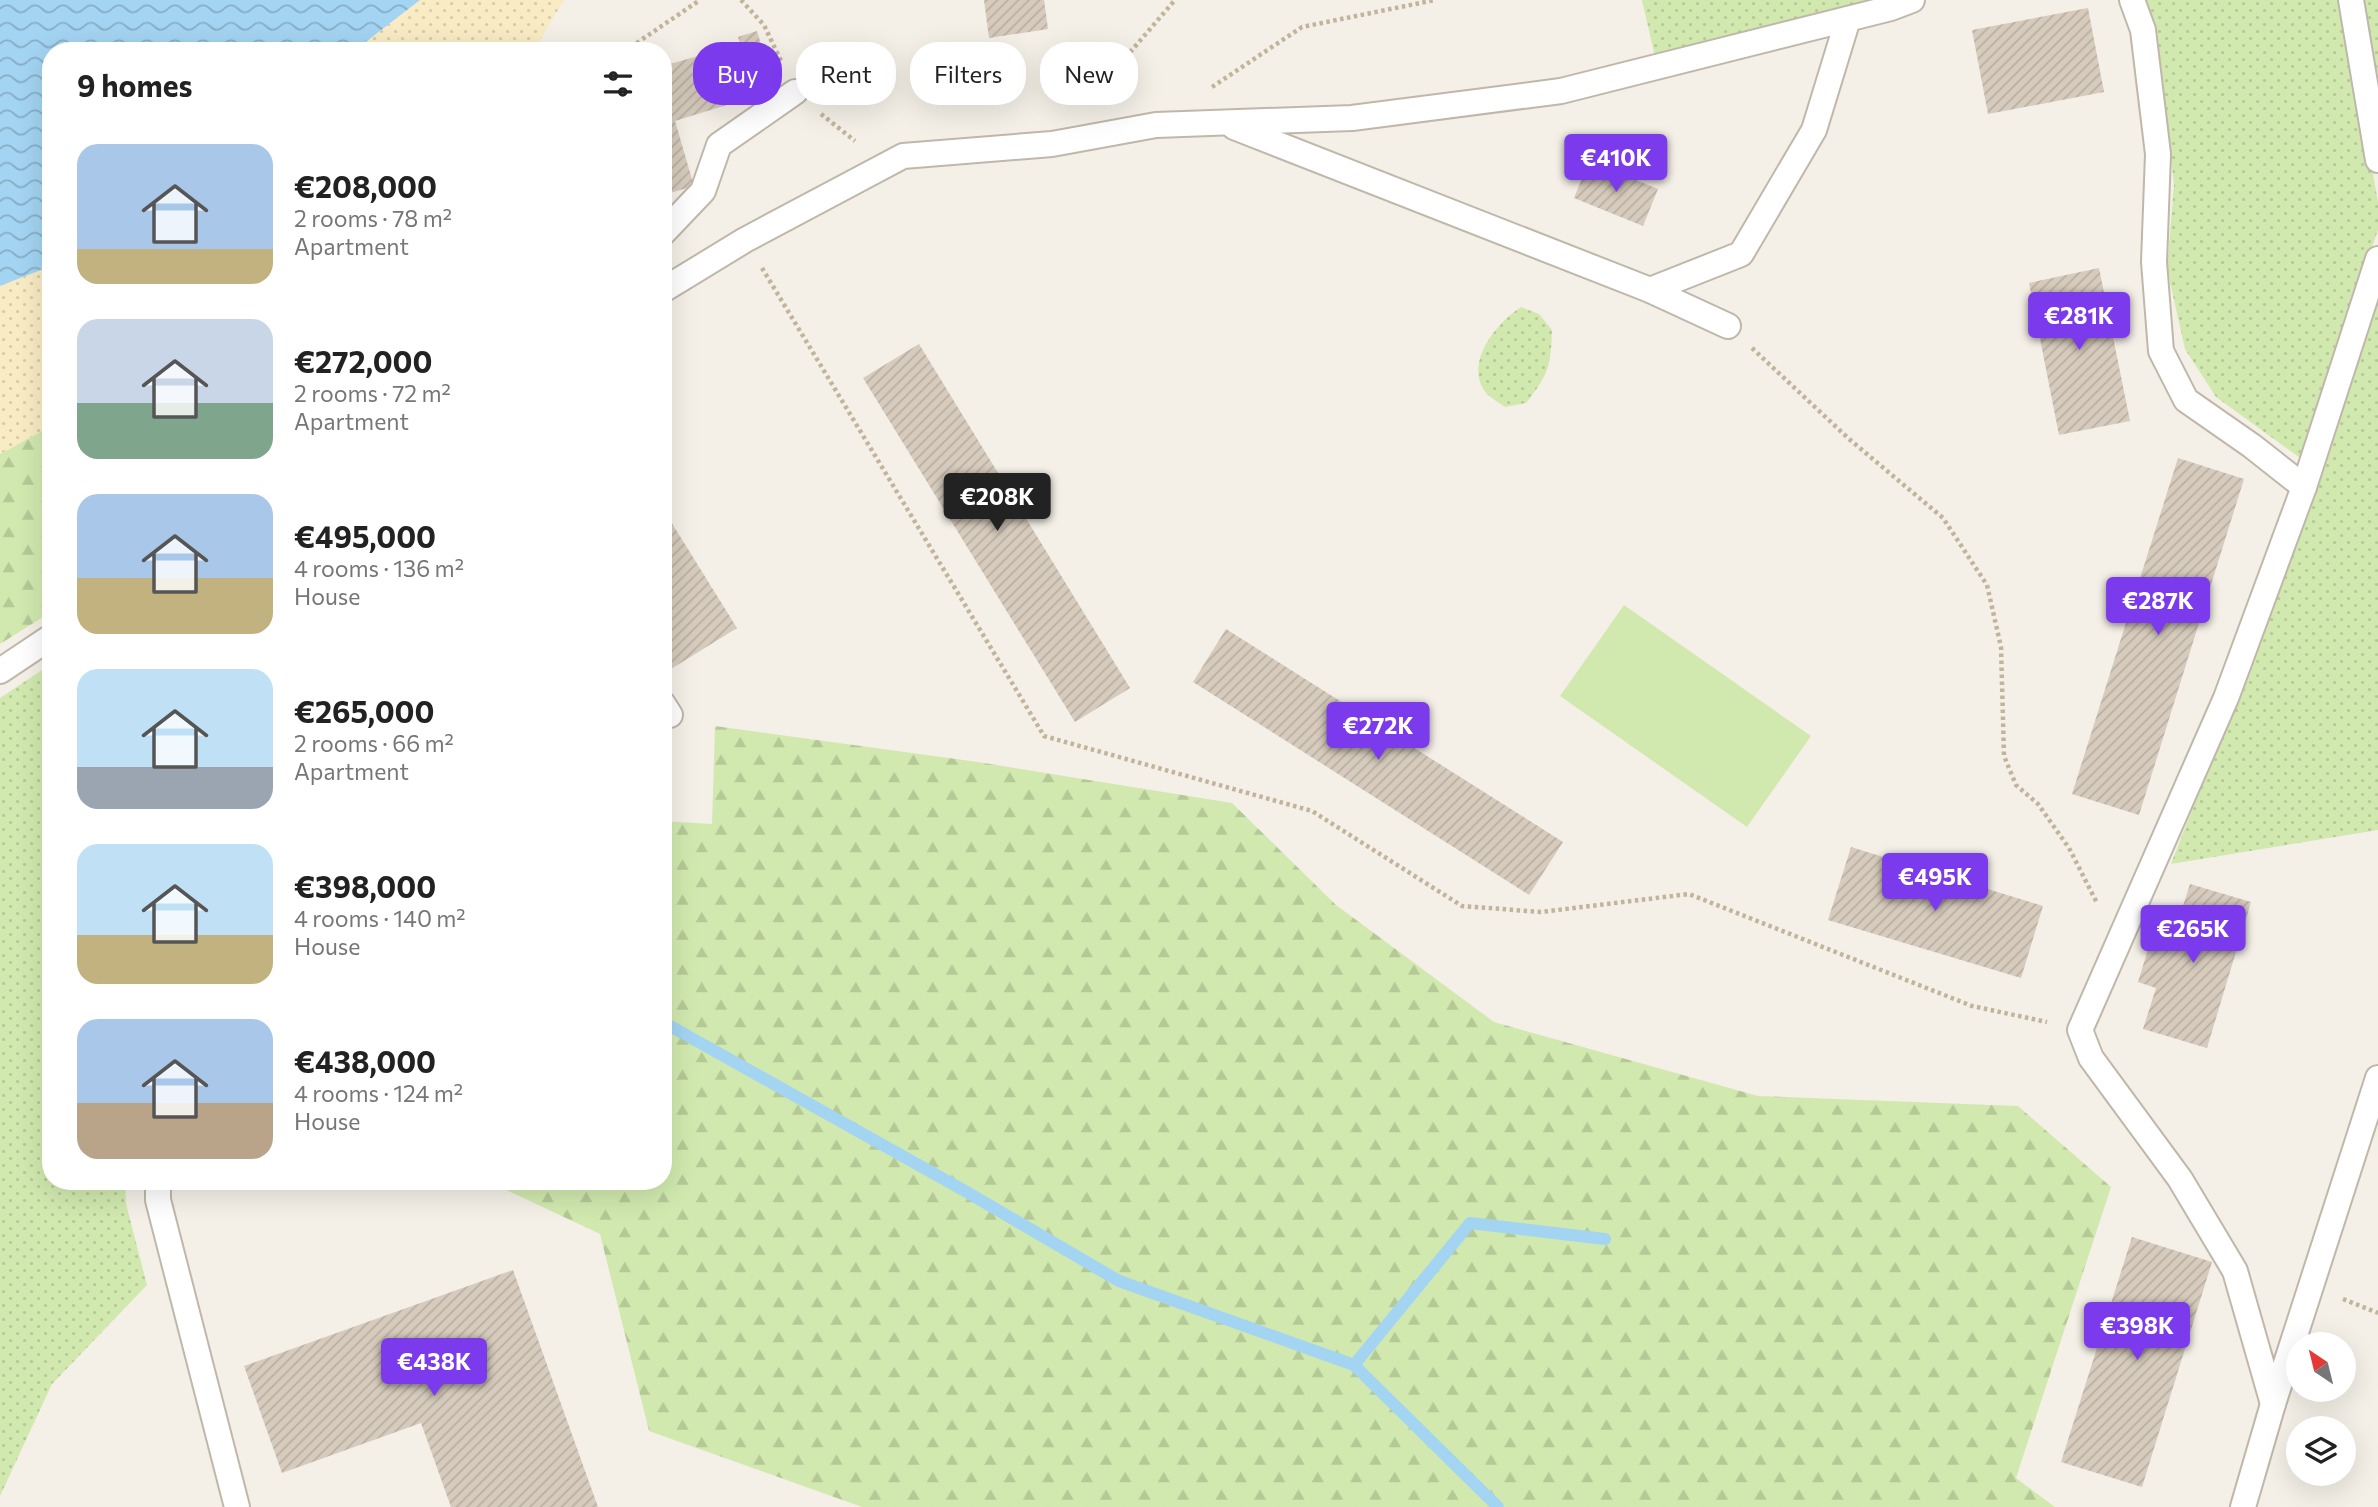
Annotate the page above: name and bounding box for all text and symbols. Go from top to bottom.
chip: Buy [693,42,782,105]
chip: Rent [796,42,896,105]
chip: Filters [910,42,1026,105]
chip: New [1040,42,1138,105]
icon: filters [599,65,637,103]
text: 9 homes [77,66,192,103]
pin: €410K [1567,134,1665,194]
text: €410K [1580,143,1652,171]
text: €208,000 [294,167,437,204]
icon: home [133,172,217,256]
text: 2 rooms · 78 m² [294,204,452,232]
text: Apartment [294,232,409,260]
pin: €281K [2030,292,2128,352]
text: €281K [2044,301,2114,329]
text: €272,000 [294,342,432,379]
icon: home [133,347,217,431]
text: 2 rooms · 72 m² [294,379,451,407]
text: Apartment [294,407,409,435]
pin: €208K [948,474,1046,533]
text: €208K [960,482,1034,510]
text: €495,000 [294,517,436,554]
icon: home [133,522,217,606]
text: 4 rooms · 136 m² [294,554,464,582]
pin: €287K [2109,578,2207,637]
text: House [294,582,360,610]
text: €287K [2122,586,2194,614]
text: €265,000 [294,692,434,729]
icon: home [133,697,217,781]
pin: €272K [1329,702,1427,762]
text: €272K [1343,711,1413,739]
text: 2 rooms · 66 m² [294,729,454,757]
text: Apartment [294,757,409,785]
pin: €495K [1886,853,1984,913]
text: €495K [1898,862,1972,890]
text: €398,000 [294,867,436,904]
icon: home [133,872,217,956]
text: 4 rooms · 140 m² [294,904,466,932]
pin: €265K [2144,906,2242,965]
text: €265K [2157,914,2229,942]
text: House [294,932,360,960]
text: €438,000 [294,1042,436,1079]
icon: home [133,1047,217,1131]
text: 4 rooms · 124 m² [294,1079,463,1107]
text: House [294,1107,360,1135]
pin: €398K [2088,1302,2186,1362]
text: €398K [2100,1311,2174,1339]
north arrow [2286,1332,2356,1402]
map controls [2286,1332,2356,1486]
pin: €438K [385,1338,483,1398]
text: €438K [397,1347,471,1375]
button: layers [2286,1416,2356,1486]

